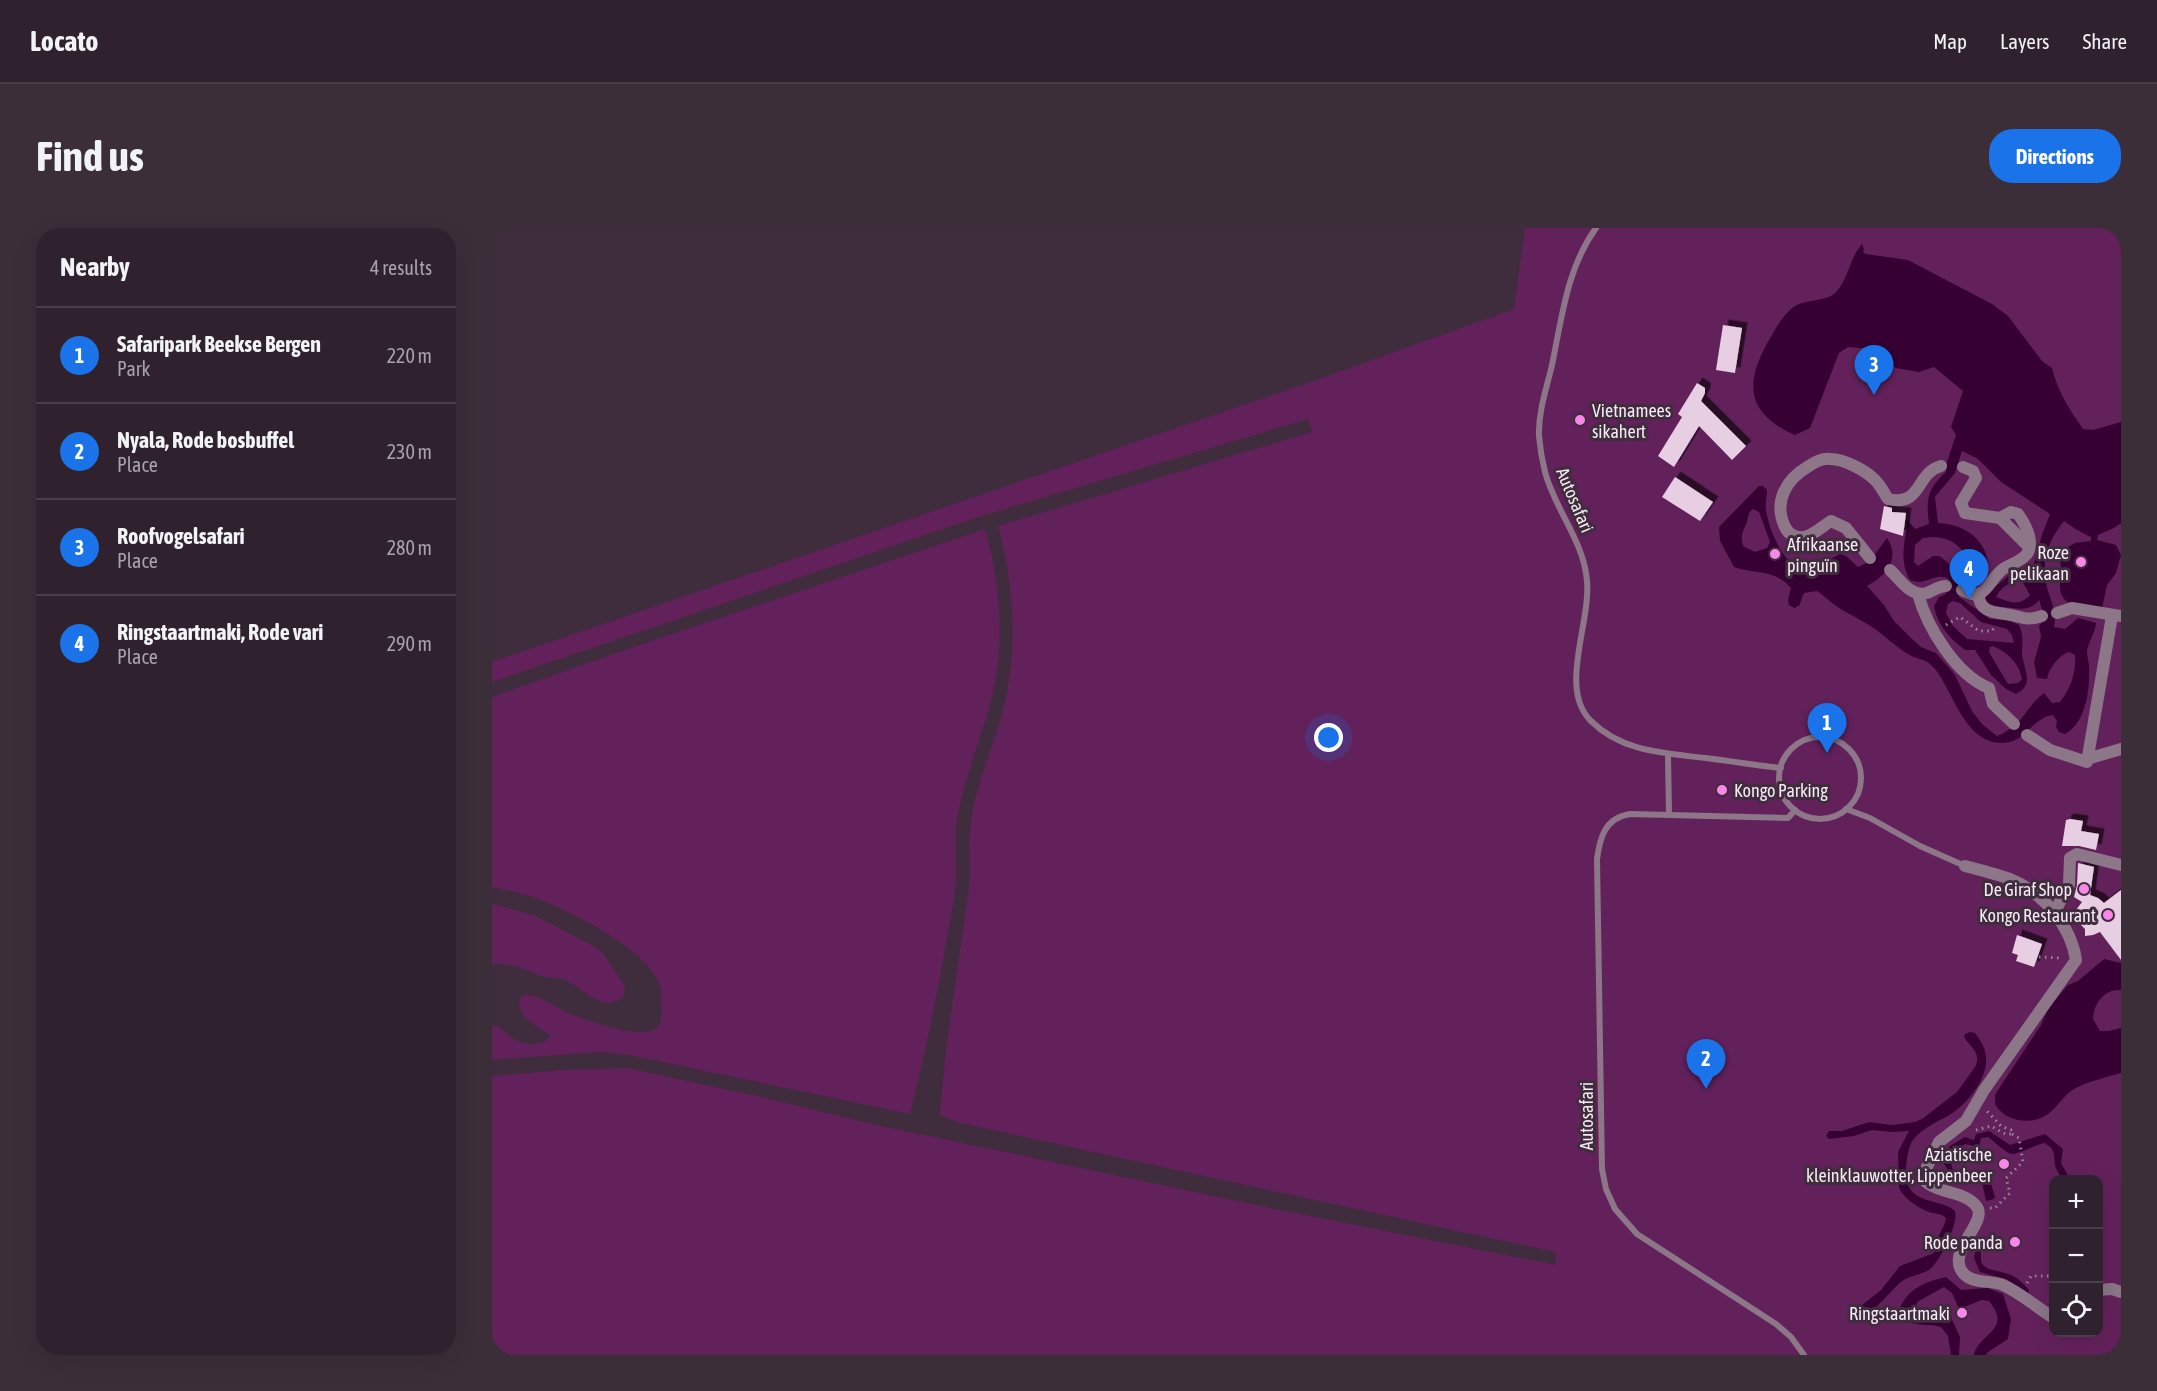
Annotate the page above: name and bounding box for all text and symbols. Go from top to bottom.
text: Locato [30,25,98,57]
text: Map [1933,29,1967,53]
text: Layers [2000,29,2050,53]
text: Share [2083,29,2127,53]
button: Directions [1989,129,2121,183]
text: Find us [36,132,144,180]
text: Nearby [60,252,130,282]
text: 4 results [370,256,432,279]
text: Safaripark Beekse Bergen [117,331,321,357]
text: 1 [75,344,84,367]
text: 220 m [387,344,432,367]
pin: 3 [1854,346,1894,395]
text: Park [117,357,150,380]
place label: Vietnamees sikahert [1592,400,1671,442]
marker: Vietnamees sikahert [1573,413,1587,427]
text: Nyala, Rode bosbuffel [117,427,294,453]
text: 2 [75,440,84,463]
text: 230 m [387,440,432,463]
text: Place [117,453,158,476]
street label: Autosafari [1552,464,1598,536]
text: Roofvogelsafari [117,523,245,549]
place label: Afrikaanse pinguïn [1787,534,1858,576]
text: 3 [75,536,84,559]
text: 280 m [387,536,432,559]
place label: Roze pelikaan [2010,542,2069,584]
marker: Afrikaanse pinguïn [1768,547,1782,561]
text: Place [117,549,158,572]
pin: 4 [1950,550,1988,599]
marker: Roze pelikaan [2074,555,2088,569]
text: Ringstaartmaki, Rode vari [117,619,323,645]
text: 4 [75,632,84,655]
text: 290 m [387,632,432,655]
text: Place [117,645,158,668]
pin: 1 [1808,704,1846,753]
your location [1314,723,1343,752]
place label: Kongo Parking [1734,780,1828,801]
marker: Kongo Parking [1715,783,1729,797]
place label: De Giraf Shop [1984,879,2072,900]
marker: De Giraf Shop [2077,882,2091,896]
place label: Kongo Restaurant [1979,905,2096,926]
marker: Kongo Restaurant [2101,908,2115,922]
pin: 2 [1686,1040,1726,1089]
street label: Autosafari [1576,1082,1597,1150]
place label: Aziatische kleinklauwotter, Lippenbeer [1806,1144,1993,1186]
marker: Aziatische kleinklauwotter, Lippenbeer [1997,1157,2011,1171]
map controls [2049,1175,2103,1337]
button: + [2049,1175,2103,1229]
button: − [2049,1229,2103,1283]
place label: Rode panda [1924,1232,2003,1253]
marker: Rode panda [2008,1235,2022,1249]
button: locate [2049,1283,2103,1337]
place label: Ringstaartmaki [1849,1303,1950,1324]
marker: Ringstaartmaki [1955,1306,1969,1320]

